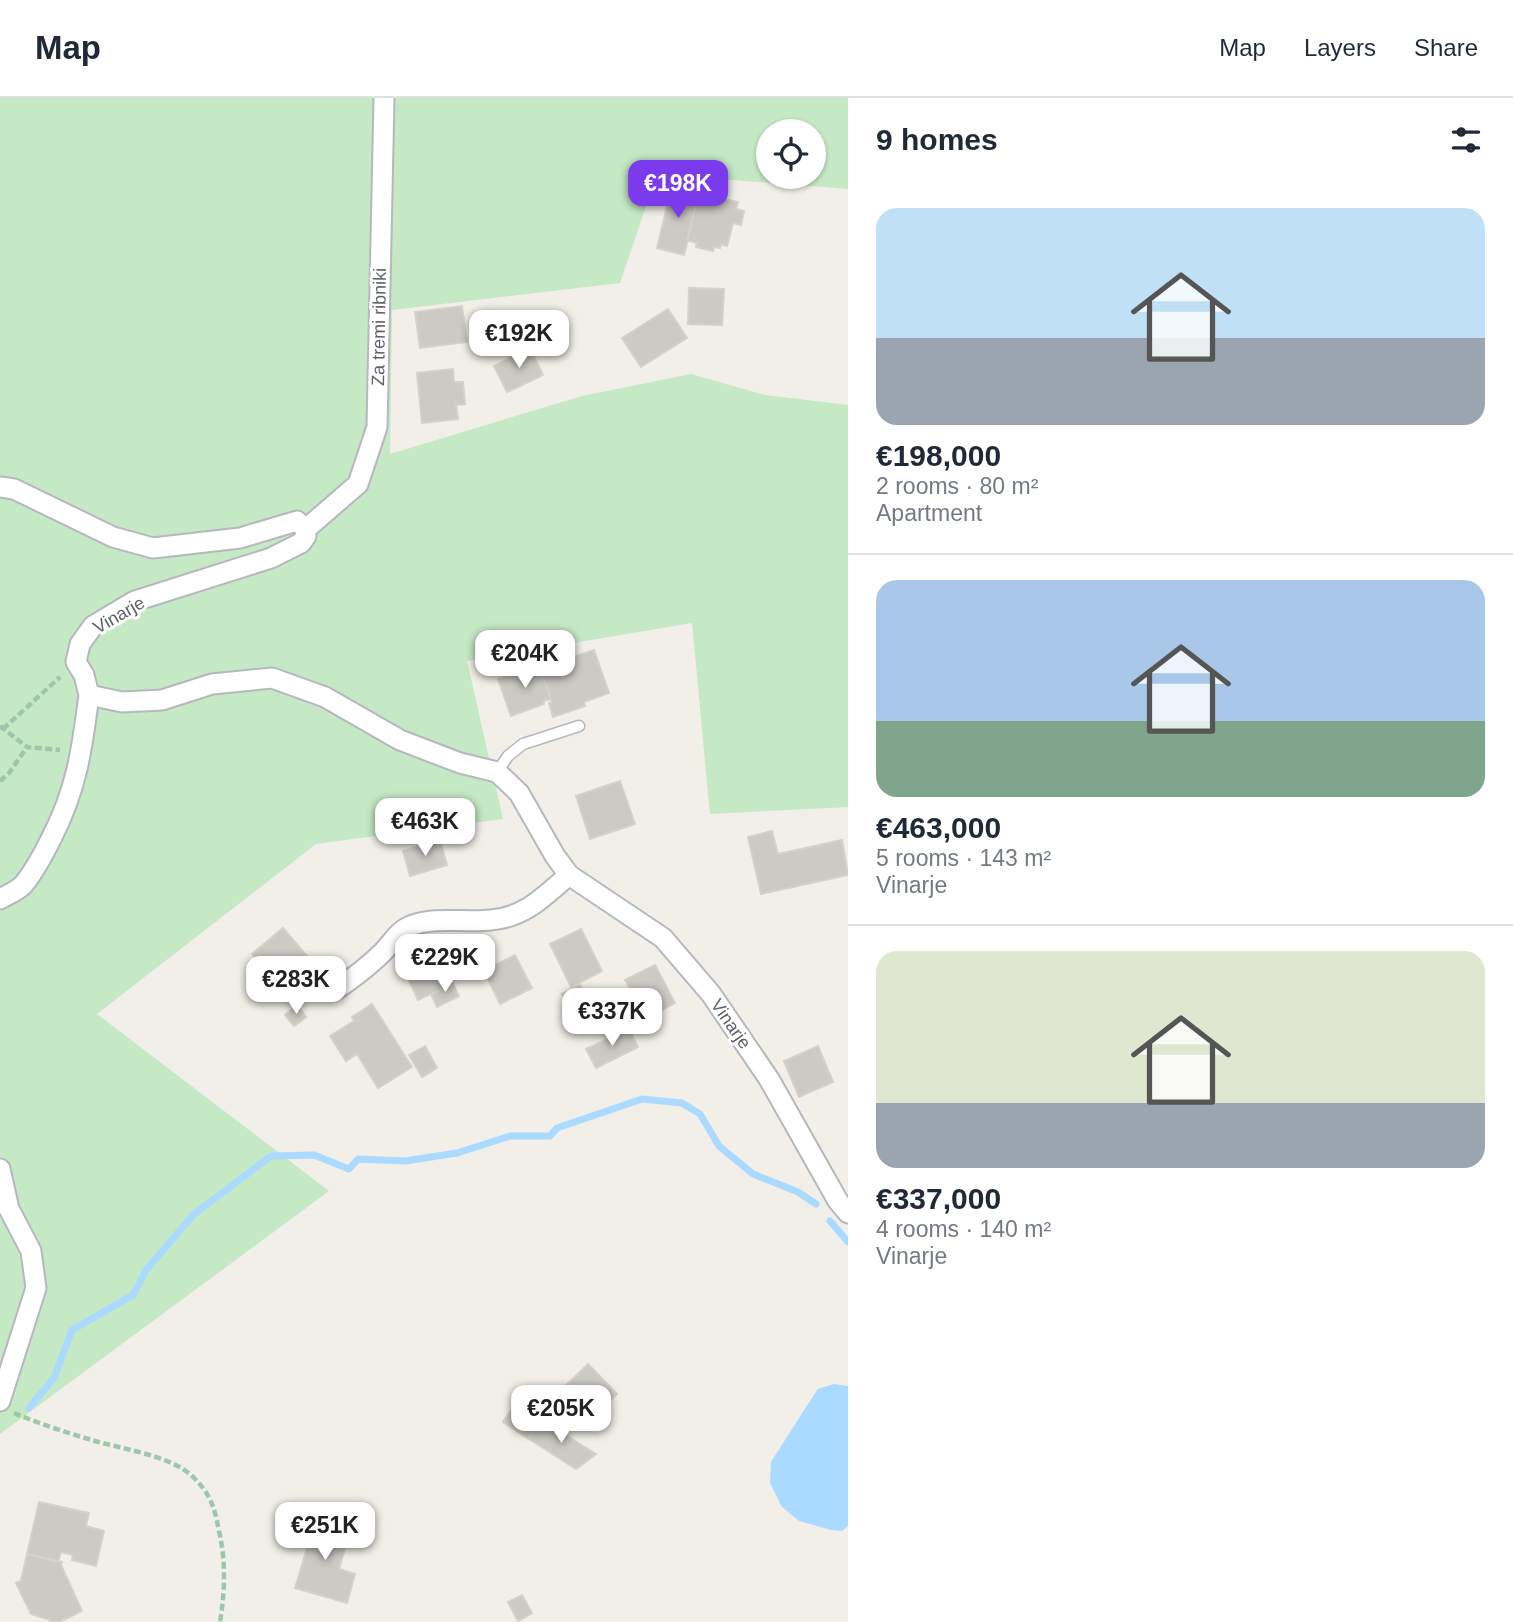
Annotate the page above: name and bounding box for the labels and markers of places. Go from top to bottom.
pin: €198K [629,160,727,220]
pin: €192K [470,310,568,370]
pin: €204K [476,630,574,690]
pin: €463K [376,798,474,858]
pin: €229K [396,934,494,994]
pin: €283K [247,956,345,1016]
pin: €337K [563,988,661,1048]
pin: €205K [512,1386,610,1445]
pin: €251K [276,1502,374,1562]

